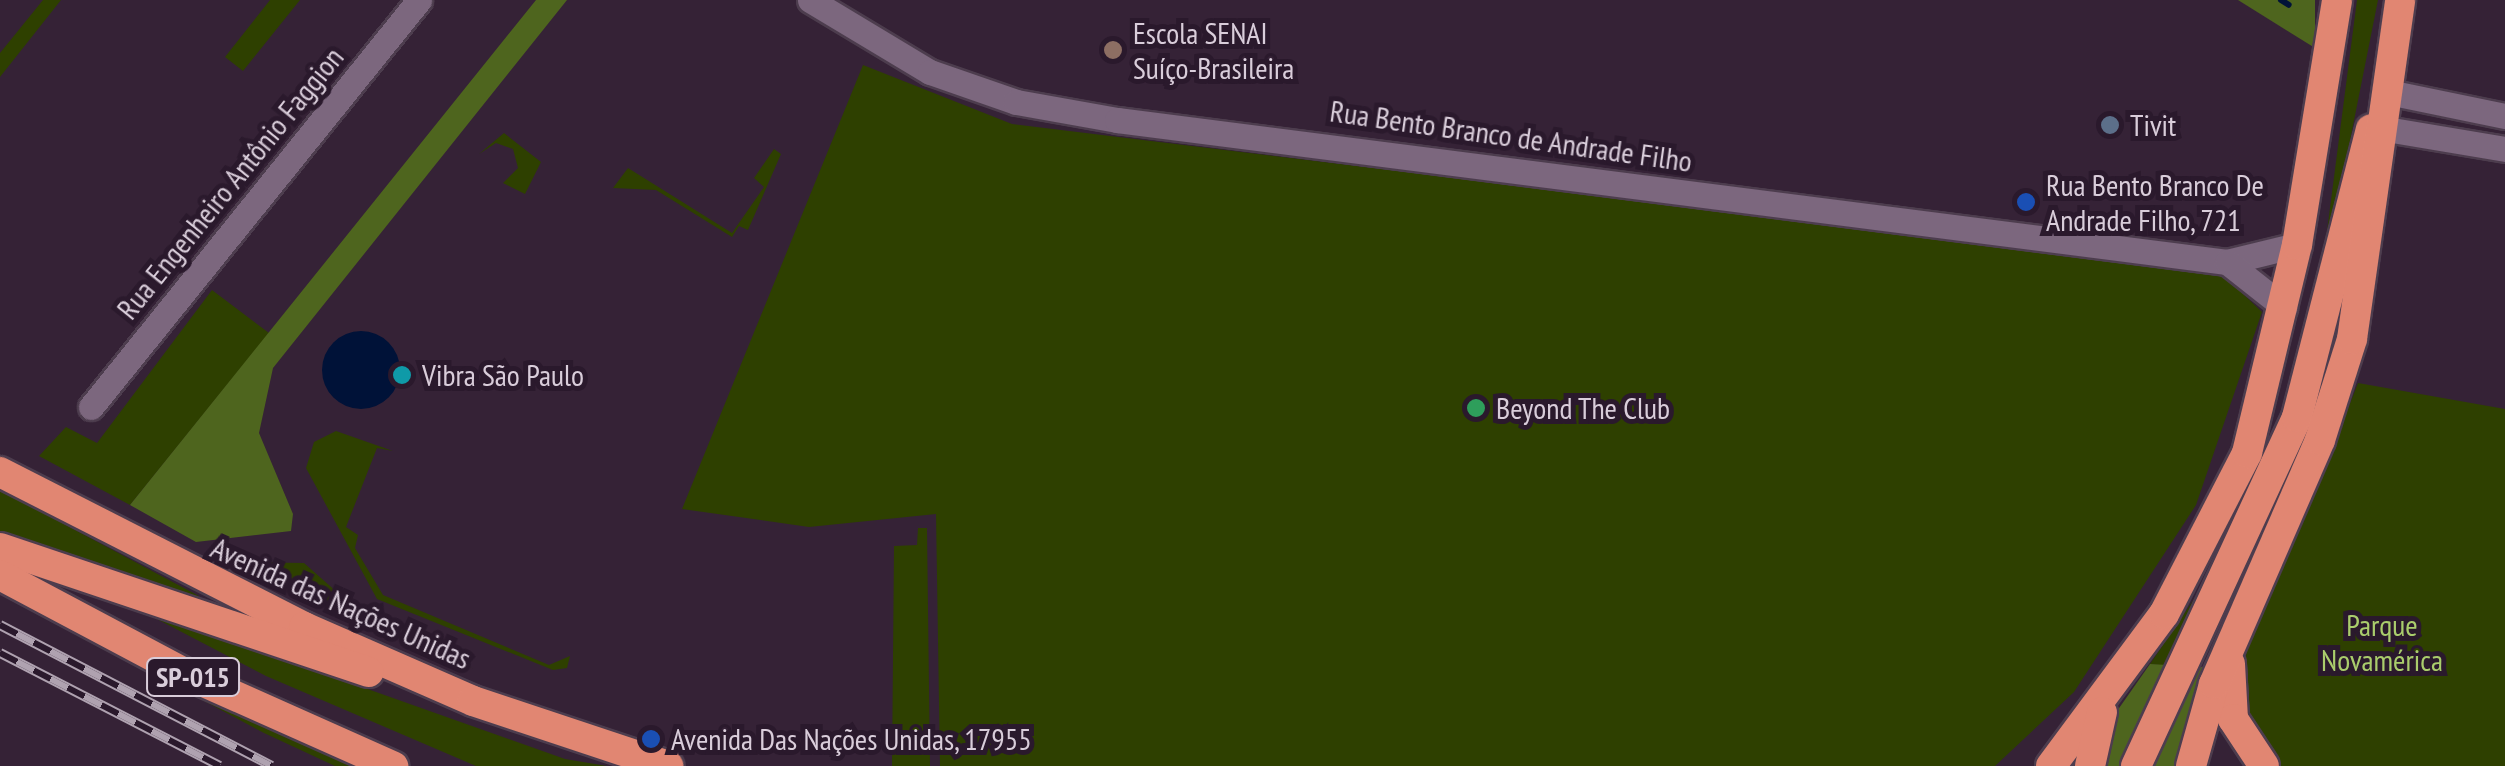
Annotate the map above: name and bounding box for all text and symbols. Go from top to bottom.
place label: Escola SENAI Suíço-Brasileira [1133,15,1294,86]
street label: Rua Engenheiro Antônio Faggion [109,39,351,327]
marker: Escola SENAI Suíço-Brasileira [1102,39,1124,61]
street label: Rua Bento Branco de Andrade Filho [1327,93,1695,179]
place label: Tivit [2130,107,2176,143]
marker: Tivit [2099,114,2121,136]
place label: Rua Bento Branco De Andrade Filho, 721 [2046,167,2264,238]
marker: Rua Bento Branco De Andrade Filho, 721 [2015,191,2037,213]
place label: Vibra São Paulo [422,357,584,393]
marker: Vibra São Paulo [391,364,413,386]
place label: Beyond The Club [1496,390,1671,426]
marker: Beyond The Club [1465,397,1487,419]
street label: Avenida das Nações Unidas [206,530,476,676]
park label: Parque Novamérica [2321,607,2443,678]
road number: SP-015 [146,654,240,700]
place label: Avenida Das Nações Unidas, 17955 [671,721,1034,757]
marker: Avenida Das Nações Unidas, 17955 [640,728,662,750]

